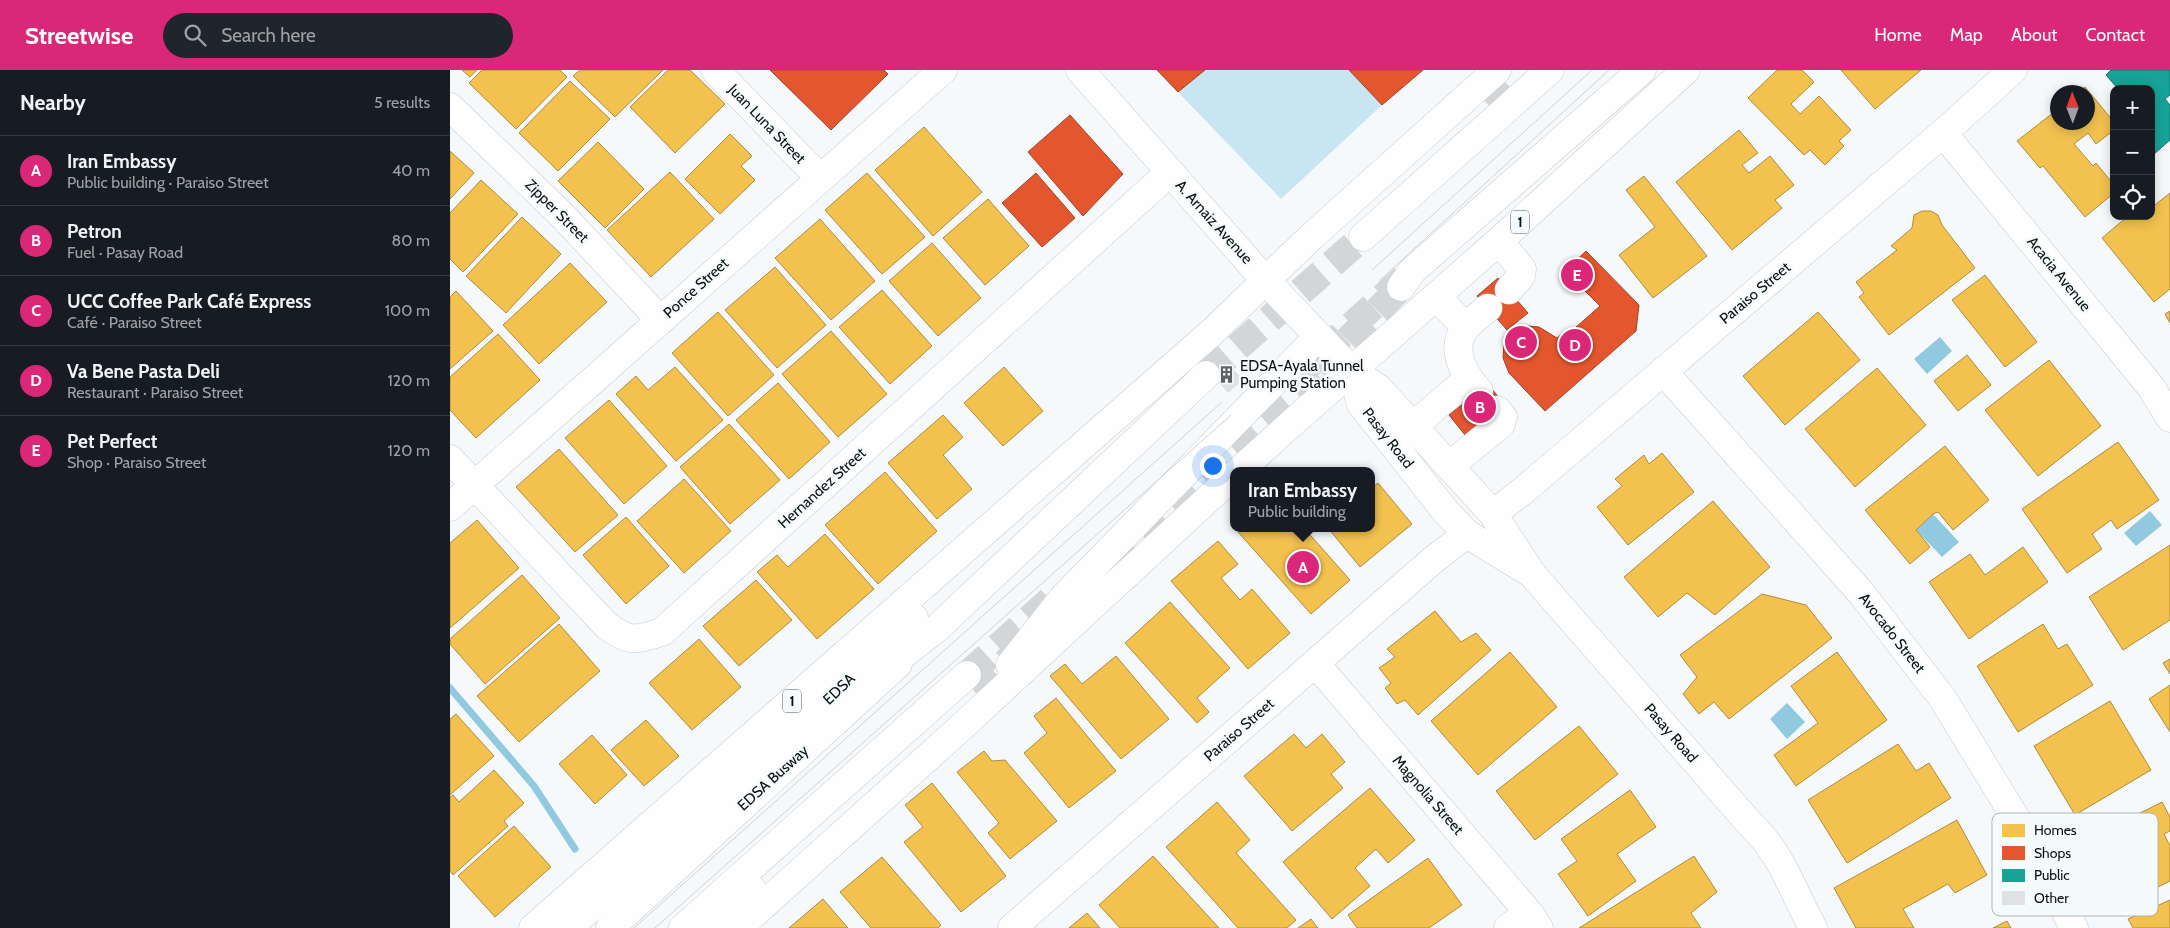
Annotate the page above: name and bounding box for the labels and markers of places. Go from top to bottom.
pin: E [1561,256,1593,294]
pin: C [1505,323,1537,361]
pin: D [1559,326,1591,364]
place label: EDSA-Ayala Tunnel Pumping Station [1240,357,1364,392]
building icon: EDSA-Ayala Tunnel Pumping Station [1216,365,1236,385]
pin: B [1464,388,1496,426]
pin: A [1287,548,1319,586]

